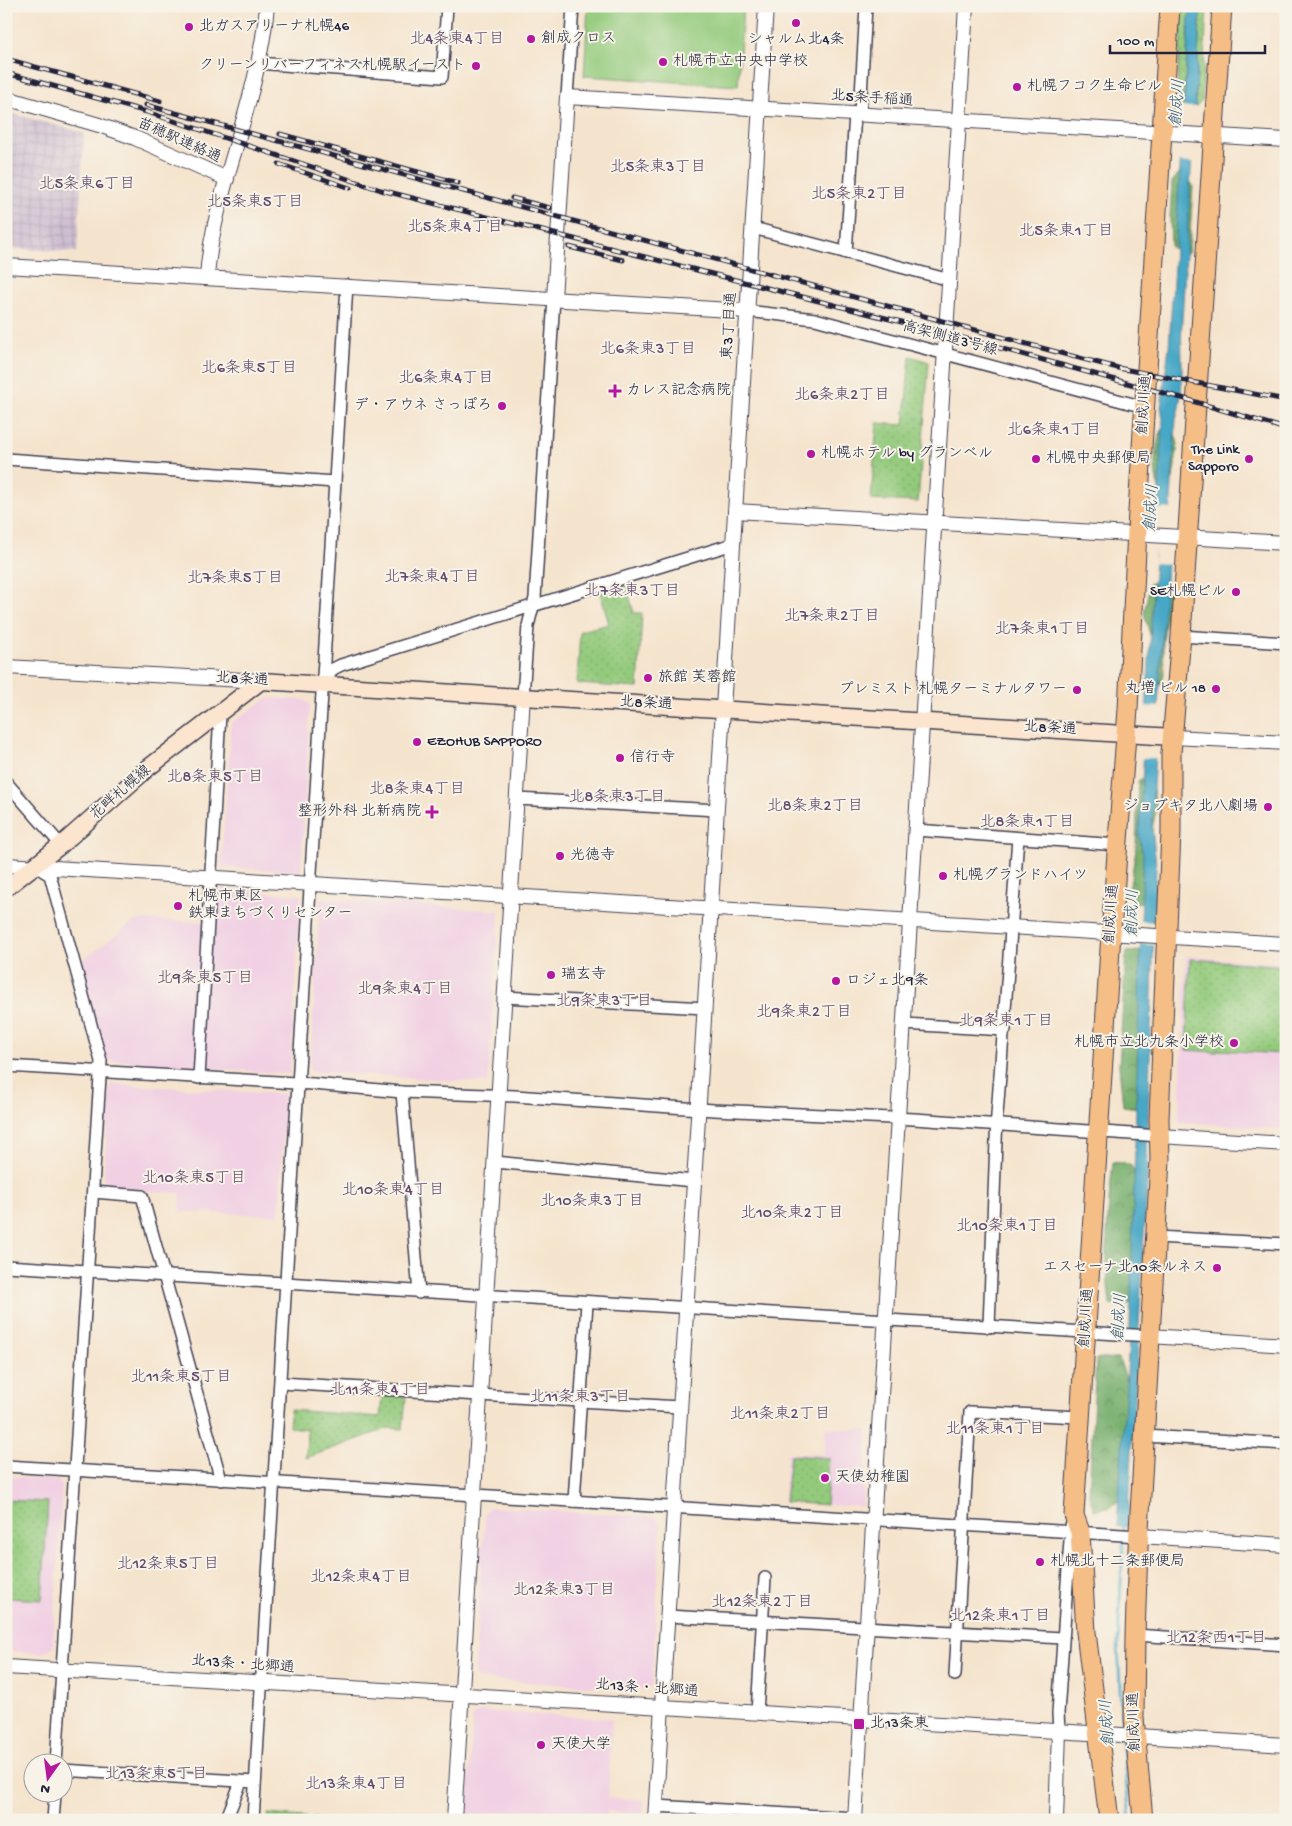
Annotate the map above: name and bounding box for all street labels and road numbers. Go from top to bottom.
street label: 北5条手稲通 [830,87,914,111]
street label: 苗穂駅連絡通 [134,114,224,168]
street label: 東3丁目通 [718,291,741,360]
street label: 高架側道3号線 [900,317,1000,360]
street label: 創成川通 [1133,374,1156,436]
street label: 北8条通 [215,670,269,690]
street label: 北8条通 [619,694,673,714]
street label: 北8条通 [1023,719,1077,739]
street label: 花畔札幌線 [86,761,155,824]
street label: 創成川通 [1100,883,1123,945]
street label: 創成川通 [1075,1287,1098,1349]
street label: 北13条・北郷通 [191,1652,295,1678]
street label: 北13条・北郷通 [595,1676,699,1702]
street label: 創成川通 [1124,1692,1145,1752]

